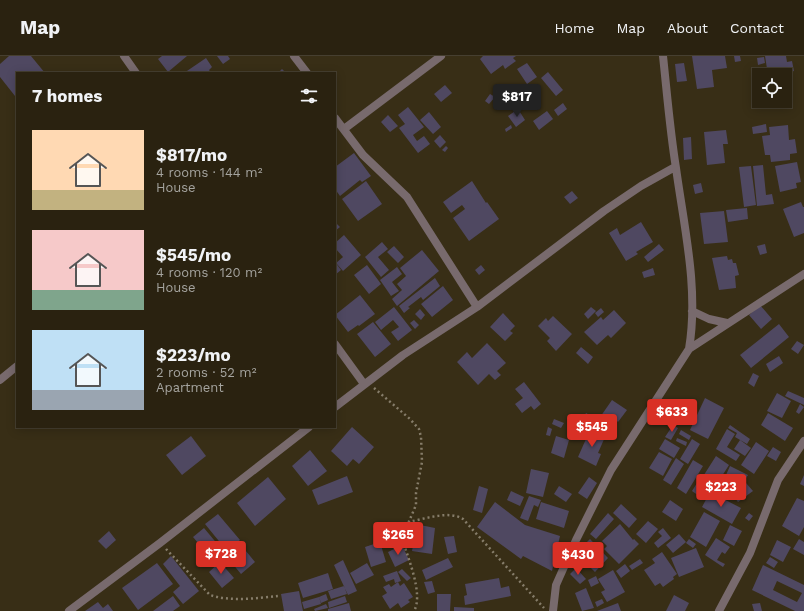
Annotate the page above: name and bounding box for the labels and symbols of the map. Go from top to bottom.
pin: $817 [493,84,541,118]
pin: $633 [648,399,696,433]
pin: $545 [568,414,616,448]
pin: $223 [697,474,745,508]
pin: $265 [374,522,422,556]
pin: $728 [197,541,245,575]
pin: $430 [554,542,602,576]

